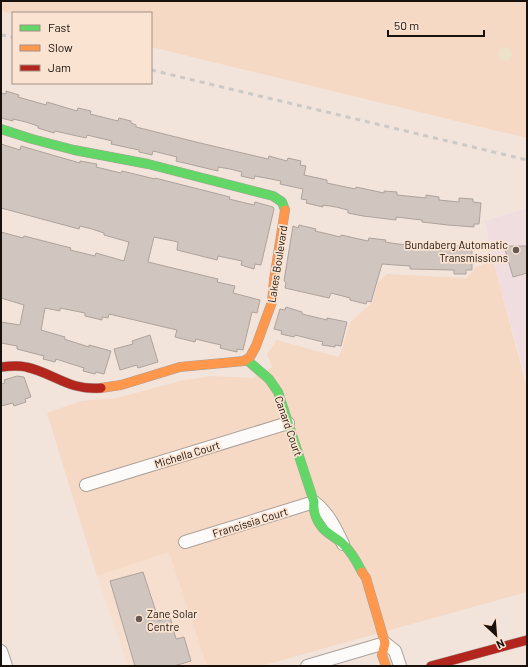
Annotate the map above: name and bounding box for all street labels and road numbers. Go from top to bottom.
street label: Lakes Boulevard [264,224,290,304]
street label: Canard Court [273,394,305,458]
street label: Michella Court [153,438,221,470]
street label: Francissia Court [211,504,289,540]

